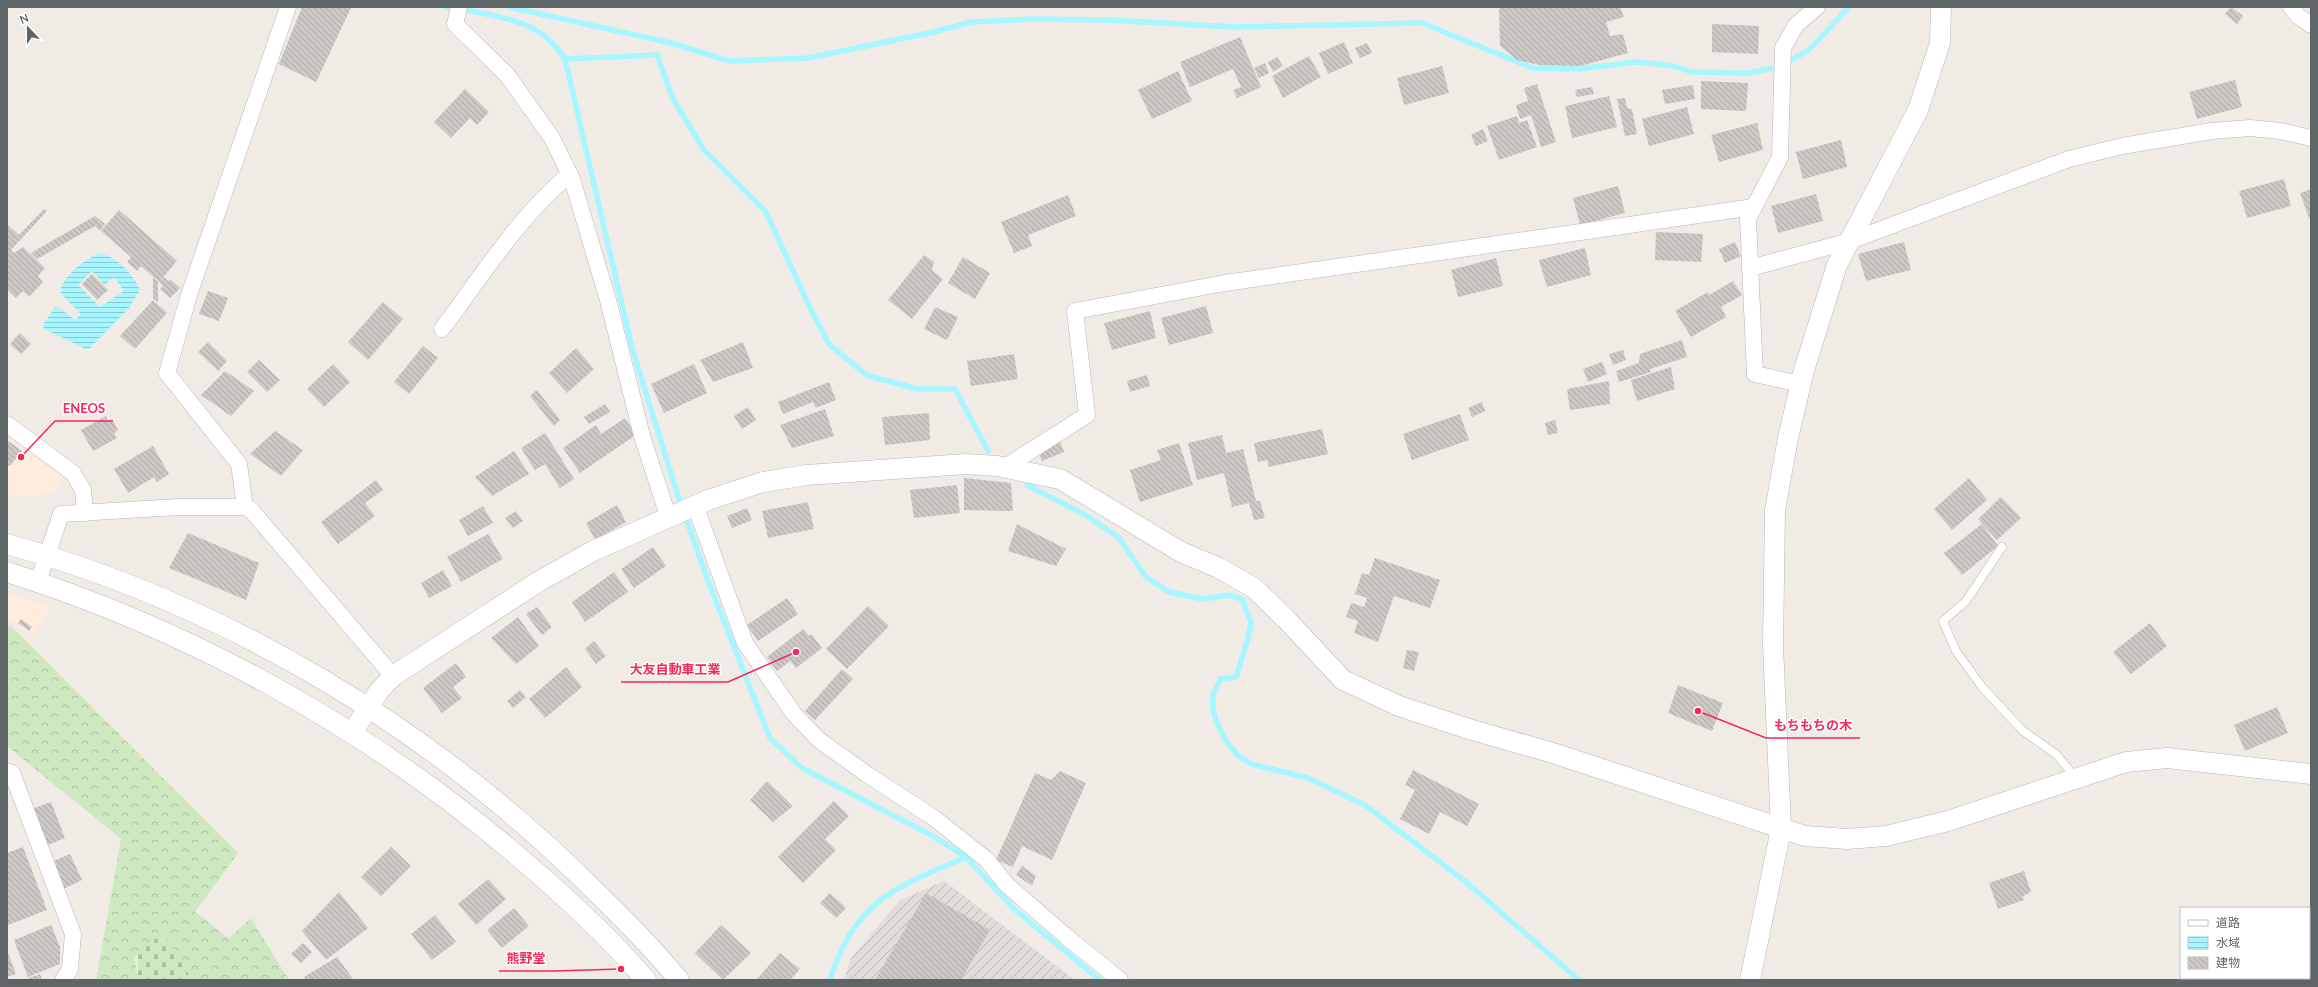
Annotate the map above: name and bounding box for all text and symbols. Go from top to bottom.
north arrow [8,8,48,48]
text: N [18,11,30,26]
callout: ENEOS [55,396,113,421]
text: ENEOS [63,400,105,416]
callout: 大友自動車工業 [621,657,728,682]
text: 大友自動車工業 [629,661,721,677]
callout: もちもちの木 [1766,713,1860,738]
text: もちもちの木 [1774,717,1853,733]
legend [2180,907,2310,979]
text: 道路 [2216,915,2240,930]
text: 水域 [2216,935,2240,950]
callout: 熊野堂 [499,946,554,971]
text: 熊野堂 [506,950,546,966]
text: 建物 [2216,955,2240,970]

